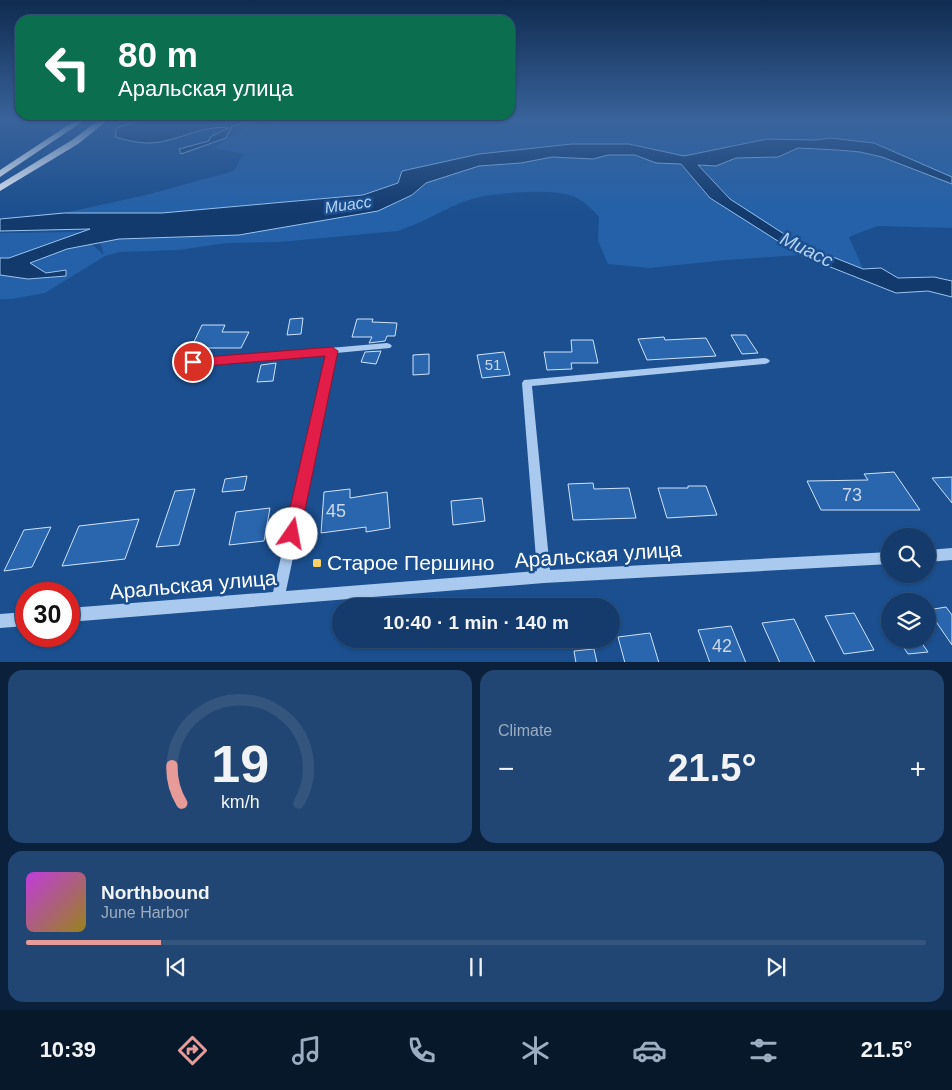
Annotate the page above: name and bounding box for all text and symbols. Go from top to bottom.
icon: left [35,35,100,100]
text: 80 m [118,35,198,74]
text: Аральская улица [118,76,293,101]
water label: Миасс [324,193,373,216]
water label: Миасс [777,228,837,271]
pin [172,341,214,383]
icon: arrive [179,348,207,376]
house number: 51 [485,356,501,373]
house number: 73 [842,485,862,505]
house number: 45 [326,501,346,521]
position arrow [265,507,317,559]
map controls [881,528,936,648]
button: search [881,528,936,583]
street label: Аральская улица [514,537,683,572]
place label: Старое Першино [327,551,494,574]
marker: Старое Першино [311,557,323,569]
street label: Аральская улица [109,566,278,603]
speed limit sign: 30 [15,582,80,647]
button: layers [881,593,936,648]
text: 10:40 · 1 min · 140 m [383,612,569,633]
house number: 42 [712,636,732,656]
text: Climate [498,722,552,739]
text: 19 [211,735,269,793]
text: 21.5° [667,747,757,789]
text: − [498,753,514,784]
text: + [910,753,926,784]
text: km/h [221,792,259,812]
text: Northbound [101,882,210,903]
text: June Harbor [101,904,189,921]
icon: previous [162,953,190,981]
icon: pause [462,953,490,981]
icon: next [762,953,790,981]
icon: directions [175,1033,210,1068]
icon: music [289,1033,324,1068]
icon: phone [404,1033,439,1068]
icon: climate [518,1033,553,1068]
icon: car [632,1033,667,1068]
icon: filters [746,1033,781,1068]
text: 10:39 [40,1037,96,1062]
text: 21.5° [861,1037,912,1062]

